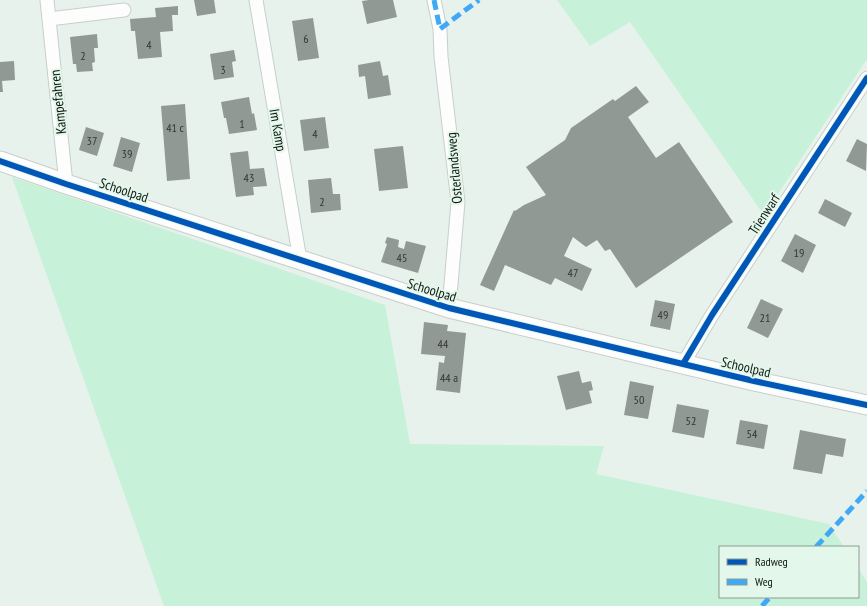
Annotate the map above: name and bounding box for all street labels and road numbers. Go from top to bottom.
street label: Kampefahren [46,69,70,135]
street label: Im Kamp [265,107,291,153]
street label: Osterlandsweg [442,132,466,204]
street label: Schoolpad [97,174,151,206]
street label: Trienwarf [744,190,784,238]
street label: Schoolpad [405,274,459,306]
street label: Schoolpad [719,353,773,381]

